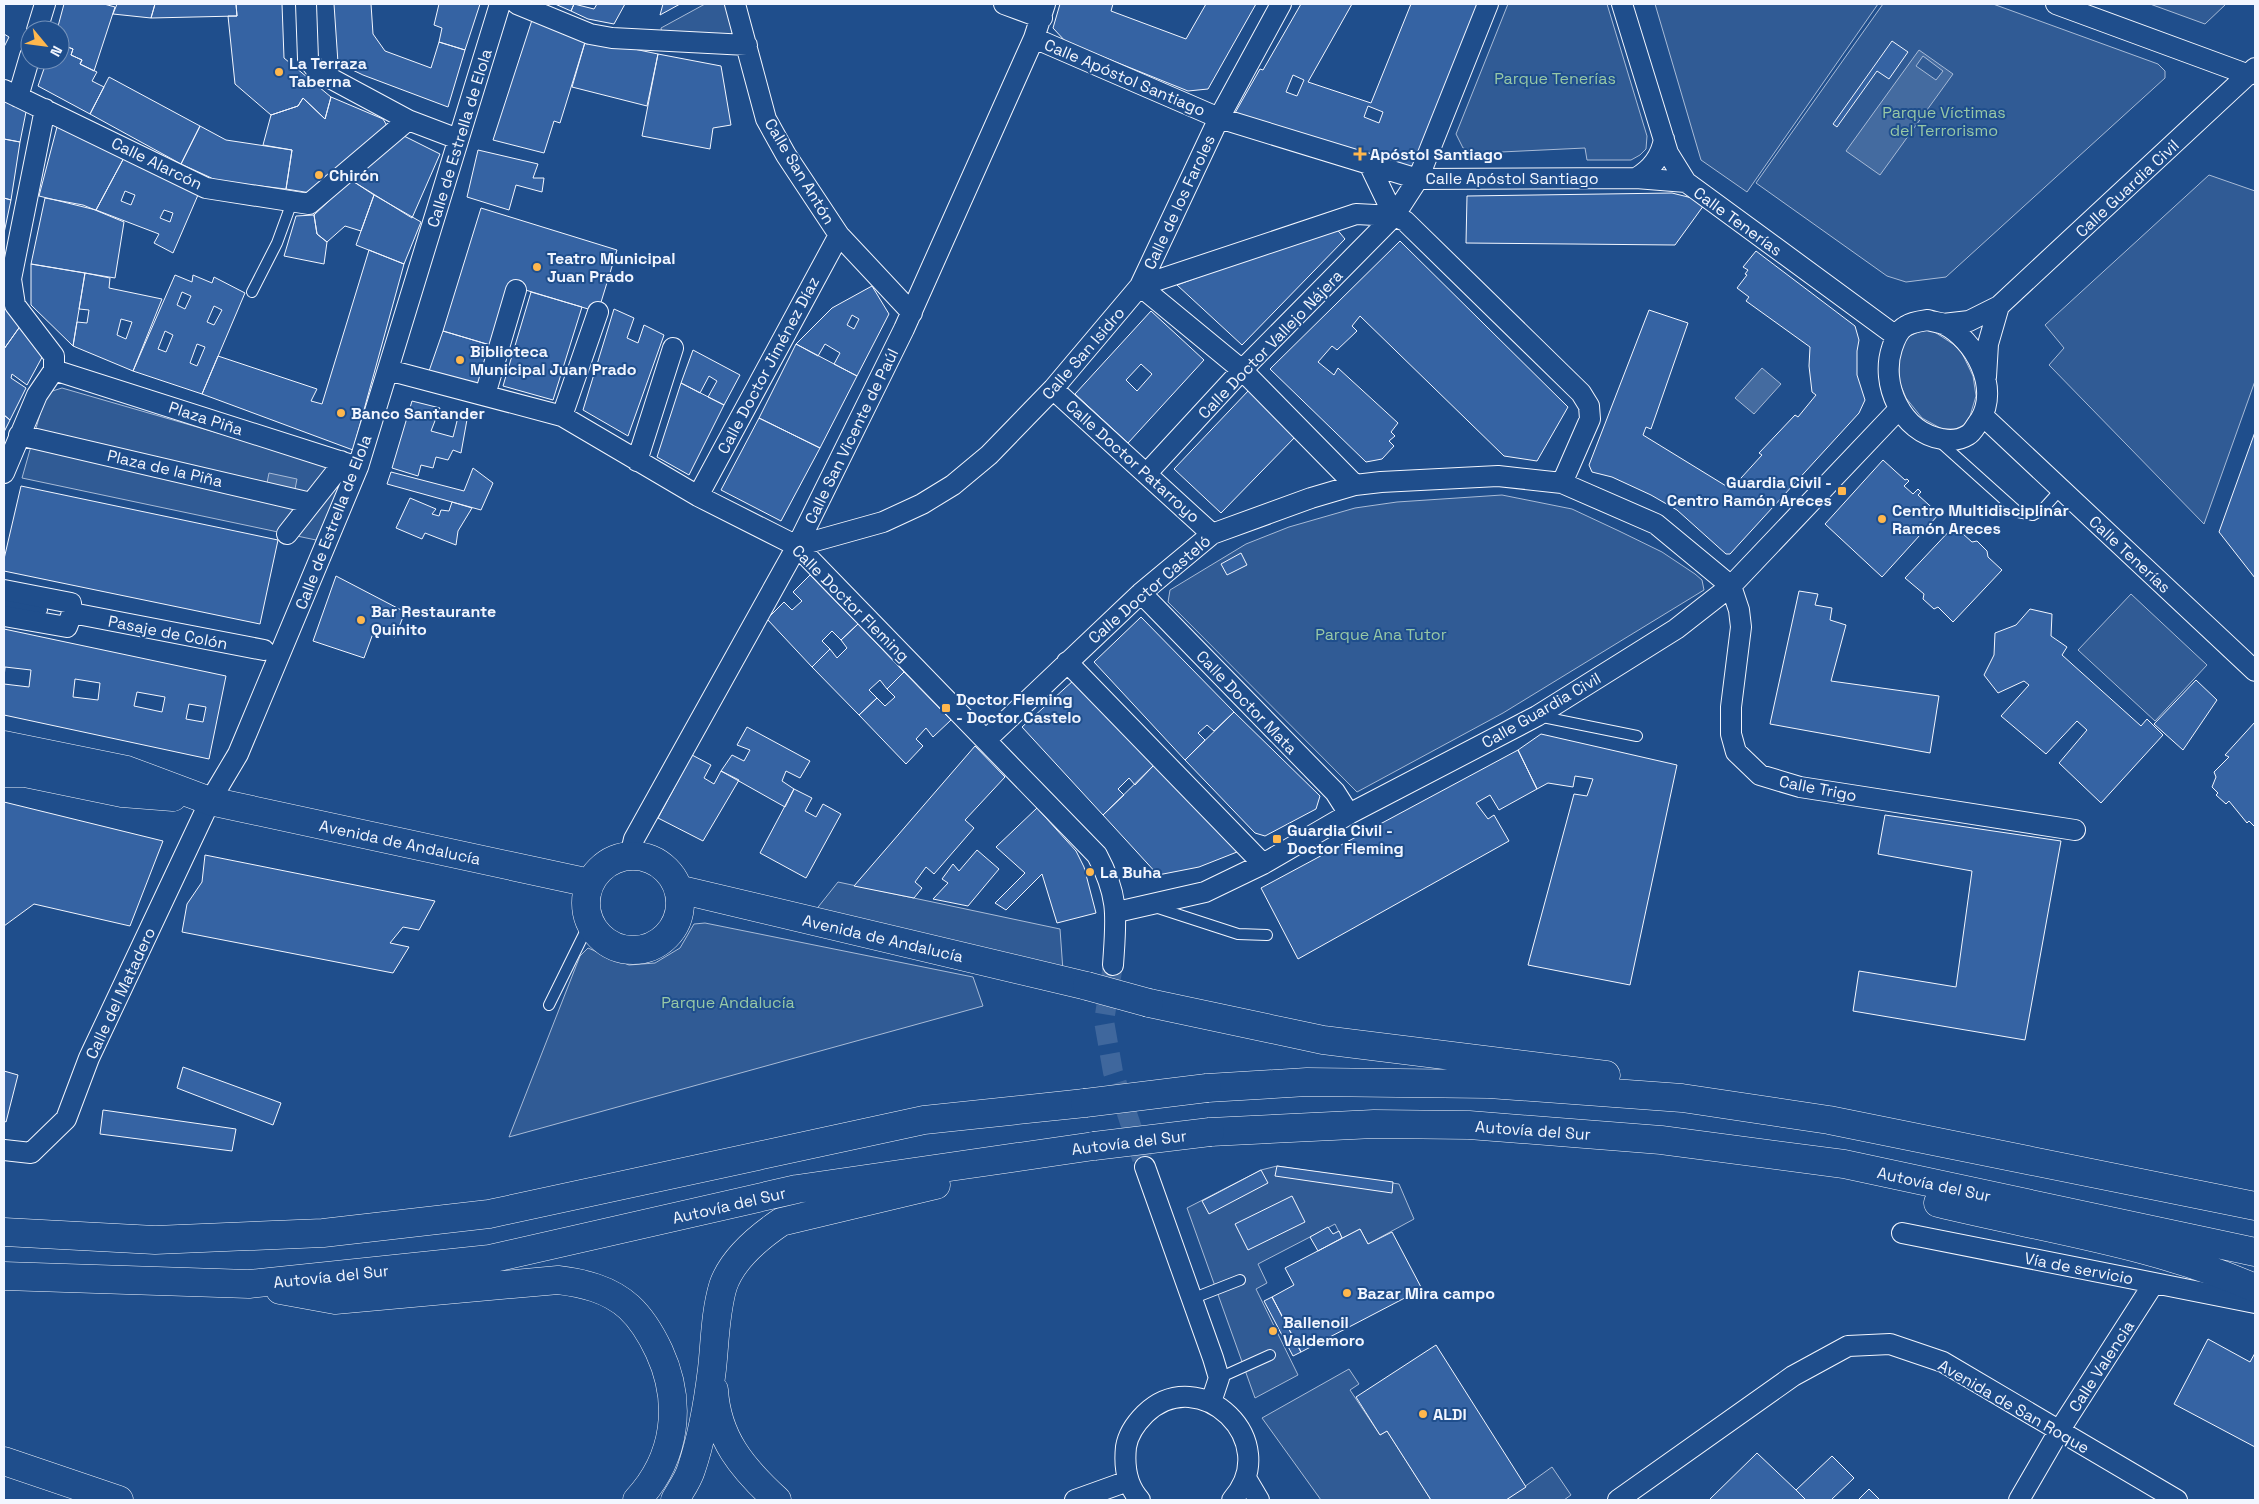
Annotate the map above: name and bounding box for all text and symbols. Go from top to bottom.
north arrow [20,20,70,70]
street label: Calle Apóstol Santiago [1041,34,1209,121]
text: N [46,43,67,60]
street label: Calle de Estrella de Elola [422,46,497,230]
place label: La Terraza Taberna [289,53,367,92]
marker: La Terraza Taberna [273,66,285,78]
park label: Parque Tenerías [1494,68,1616,89]
park label: Parque Víctimas del Terrorismo [1882,102,2006,141]
street label: Calle San Antón [760,114,839,228]
street label: Calle de los Faroles [1139,131,1220,273]
street label: Calle Alarcón [108,132,206,195]
street label: Calle Guardia Civil [2071,135,2184,242]
place label: Apóstol Santiago [1370,144,1503,165]
marker: Apóstol Santiago [1354,148,1366,160]
place label: Chirón [329,165,379,186]
street label: Calle Apóstol Santiago [1425,168,1599,189]
marker: Chirón [313,169,325,181]
street label: Calle Tenerías [1689,182,1786,261]
place label: Teatro Municipal Juan Prado [547,248,675,287]
marker: Teatro Municipal Juan Prado [531,261,543,273]
street label: Calle Doctor Vallejo Nájera [1193,265,1347,423]
street label: Calle Doctor Jiménez Díaz [713,273,824,458]
street label: Calle San Isidro [1037,303,1129,404]
place label: Biblioteca Municipal Juan Prado [470,341,637,380]
street label: Calle San Vicente de Paúl [800,345,903,527]
marker: Biblioteca Municipal Juan Prado [454,354,466,366]
street label: Calle Doctor Patarroyo [1061,395,1204,527]
street label: Plaza Piña [166,397,246,440]
place label: Banco Santander [351,403,485,424]
marker: Banco Santander [335,407,347,419]
street label: Calle de Estrella de Elola [290,432,377,613]
street label: Plaza de la Piña [105,445,225,492]
place label: Guardia Civil - Centro Ramón Areces [1667,472,1832,511]
marker: Guardia Civil - Centro Ramón Areces [1836,485,1848,497]
place label: Centro Multidisciplinar Ramón Areces [1892,500,2069,539]
street label: Calle Tenerías [2084,511,2175,598]
marker: Centro Multidisciplinar Ramón Areces [1876,513,1888,525]
street label: Calle Doctor Casteló [1084,530,1215,648]
street label: Calle Doctor Fleming [788,540,914,666]
place label: Bar Restaurante Quinito [371,601,496,640]
street label: Pasaje de Colón [106,611,229,654]
marker: Bar Restaurante Quinito [355,614,367,626]
park label: Parque Ana Tutor [1315,624,1447,645]
street label: Calle Doctor Mata [1192,646,1302,759]
street label: Calle Guardia Civil [1478,668,1605,753]
place label: Doctor Fleming - Doctor Castelo [956,689,1082,728]
marker: Doctor Fleming - Doctor Castelo [940,702,952,714]
street label: Calle Trigo [1777,771,1859,806]
street label: Avenida de Andalucía [317,815,482,870]
place label: Guardia Civil - Doctor Fleming [1287,820,1404,859]
marker: Guardia Civil - Doctor Fleming [1271,833,1283,845]
place label: La Buha [1100,862,1162,883]
marker: La Buha [1084,866,1096,878]
street label: Avenida de Andalucía [800,910,965,967]
street label: Calle del Matadero [81,924,160,1062]
park label: Parque Andalucía [661,992,795,1013]
street label: Autovía del Sur [1474,1116,1591,1145]
street label: Autovía del Sur [1070,1125,1188,1160]
street label: Autovía del Sur [1875,1162,1993,1207]
street label: Autovía del Sur [670,1182,788,1229]
street label: Vía de servicio [2022,1248,2135,1289]
street label: Autovía del Sur [272,1260,390,1293]
place label: Bazar Mira campo [1357,1283,1495,1304]
marker: Bazar Mira campo [1341,1287,1353,1299]
place label: Ballenoil Valdemoro [1283,1312,1365,1351]
street label: Calle Valencia [2064,1316,2139,1416]
marker: Ballenoil Valdemoro [1267,1325,1279,1337]
street label: Avenida de San Roque [1934,1355,2093,1458]
place label: ALDI [1433,1404,1467,1425]
marker: ALDI [1417,1408,1429,1420]

